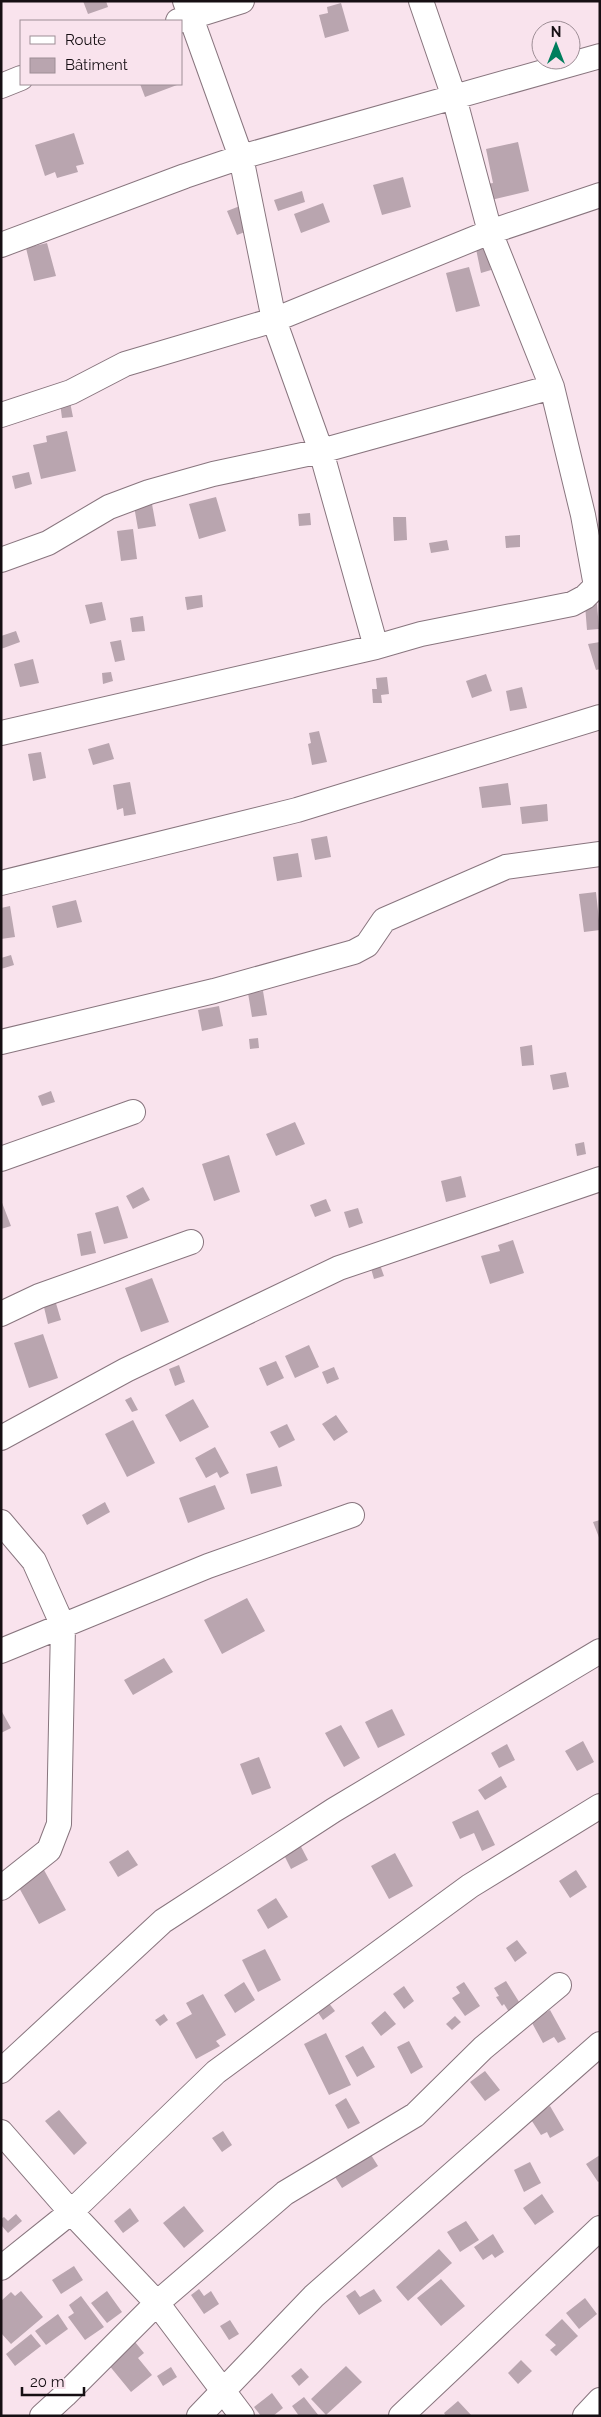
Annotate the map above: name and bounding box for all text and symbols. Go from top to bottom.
legend [20,20,182,85]
north arrow [531,20,581,70]
text: N [551,24,561,40]
text: Route [65,31,106,49]
text: Bâtiment [65,56,128,74]
scale bar [22,2364,85,2396]
text: 20 m [30,2373,65,2391]

